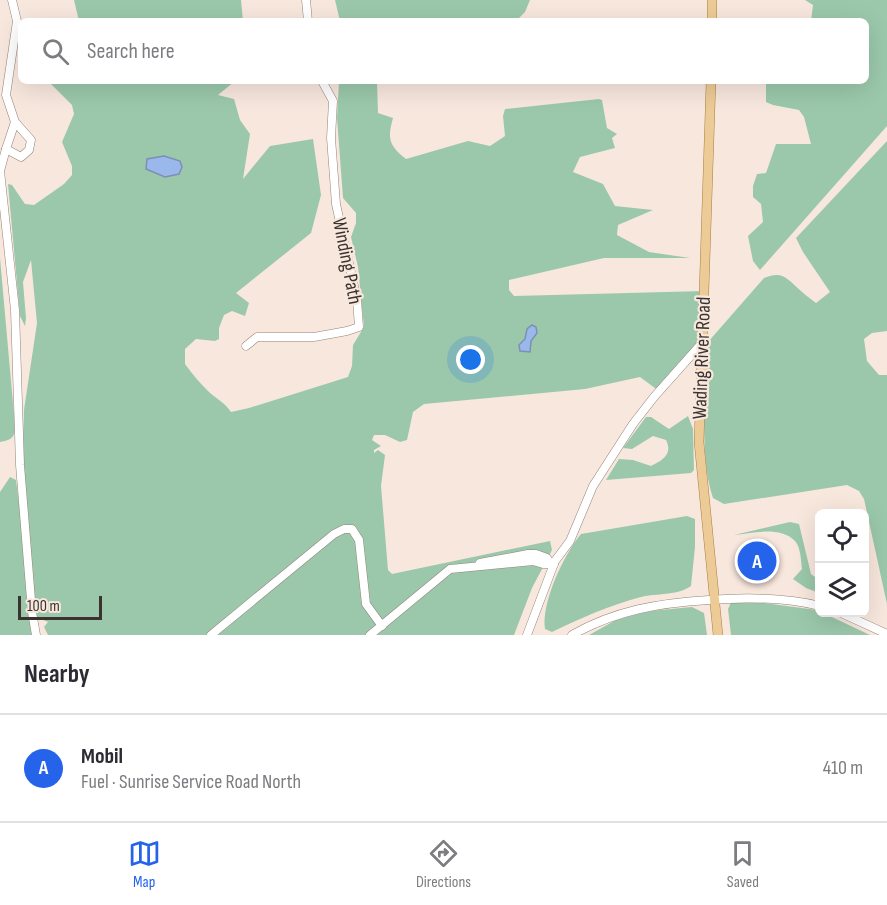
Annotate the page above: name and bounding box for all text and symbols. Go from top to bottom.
search box [18,18,869,84]
icon: search [39,35,72,68]
text: Search here [87,38,174,65]
street label: Winding Path [327,216,367,306]
street label: Wading River Road [688,296,716,420]
your location [456,345,485,374]
map controls [815,509,869,617]
button: locate [815,509,869,563]
pin: A [738,538,777,584]
button: layers [815,563,869,617]
scale bar [18,593,102,620]
text: 100 m [27,597,60,616]
text: Nearby [24,659,90,690]
text: Mobil [81,743,123,770]
text: A [39,756,48,780]
text: 410 m [823,756,863,780]
text: Fuel · Sunrise Service Road North [81,770,301,794]
tab: Map [128,837,161,892]
tab: Directions [416,837,471,892]
tab: Saved [726,837,759,892]

